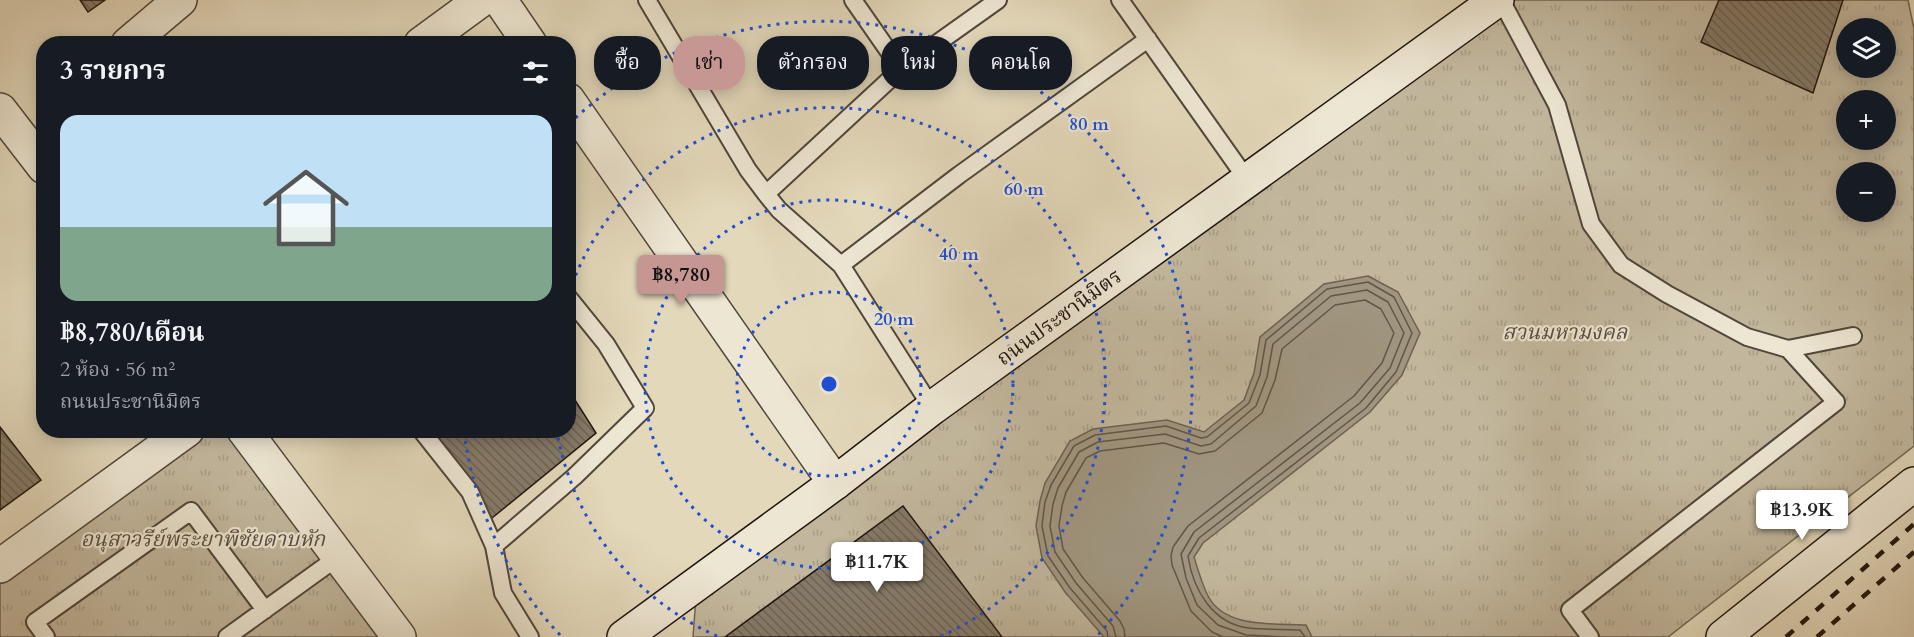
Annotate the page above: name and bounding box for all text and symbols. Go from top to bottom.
map controls [1836,18,1896,222]
button: layers [1836,18,1896,78]
chip: ซื้อ [594,36,661,90]
chip: เช่า [673,36,745,90]
chip: ตัวกรอง [757,36,869,90]
chip: ใหม่ [881,36,957,90]
chip: คอนโด [969,36,1072,90]
text: 3 รายการ [60,53,166,88]
icon: filters [519,56,552,89]
button: + [1836,90,1896,150]
text: 80 m [1069,112,1109,137]
icon: home [252,154,360,262]
button: − [1836,162,1896,222]
text: 60 m [1004,177,1044,202]
text: 40 m [939,242,979,267]
pin: ฿8,780 [632,255,730,306]
text: ฿8,780 [652,261,710,288]
street label: ถนนประชานิมิตร [991,262,1128,373]
text: 20 m [874,307,914,332]
text: ฿8,780/เดือน [60,315,205,350]
park label: สวนมหามงคล [1503,318,1628,347]
text: 2 ห้อง · 56 m² [60,356,175,383]
centre of rings [819,374,839,394]
text: ถนนประชานิมิตร [60,388,201,415]
pin: ฿13.9K [1753,490,1851,541]
text: ฿13.9K [1770,496,1834,523]
park label: อนุสาวรีย์พระยาพิชัยดาบหัก [81,525,326,554]
pin: ฿11.7K [828,542,926,593]
text: ฿11.7K [845,548,909,575]

